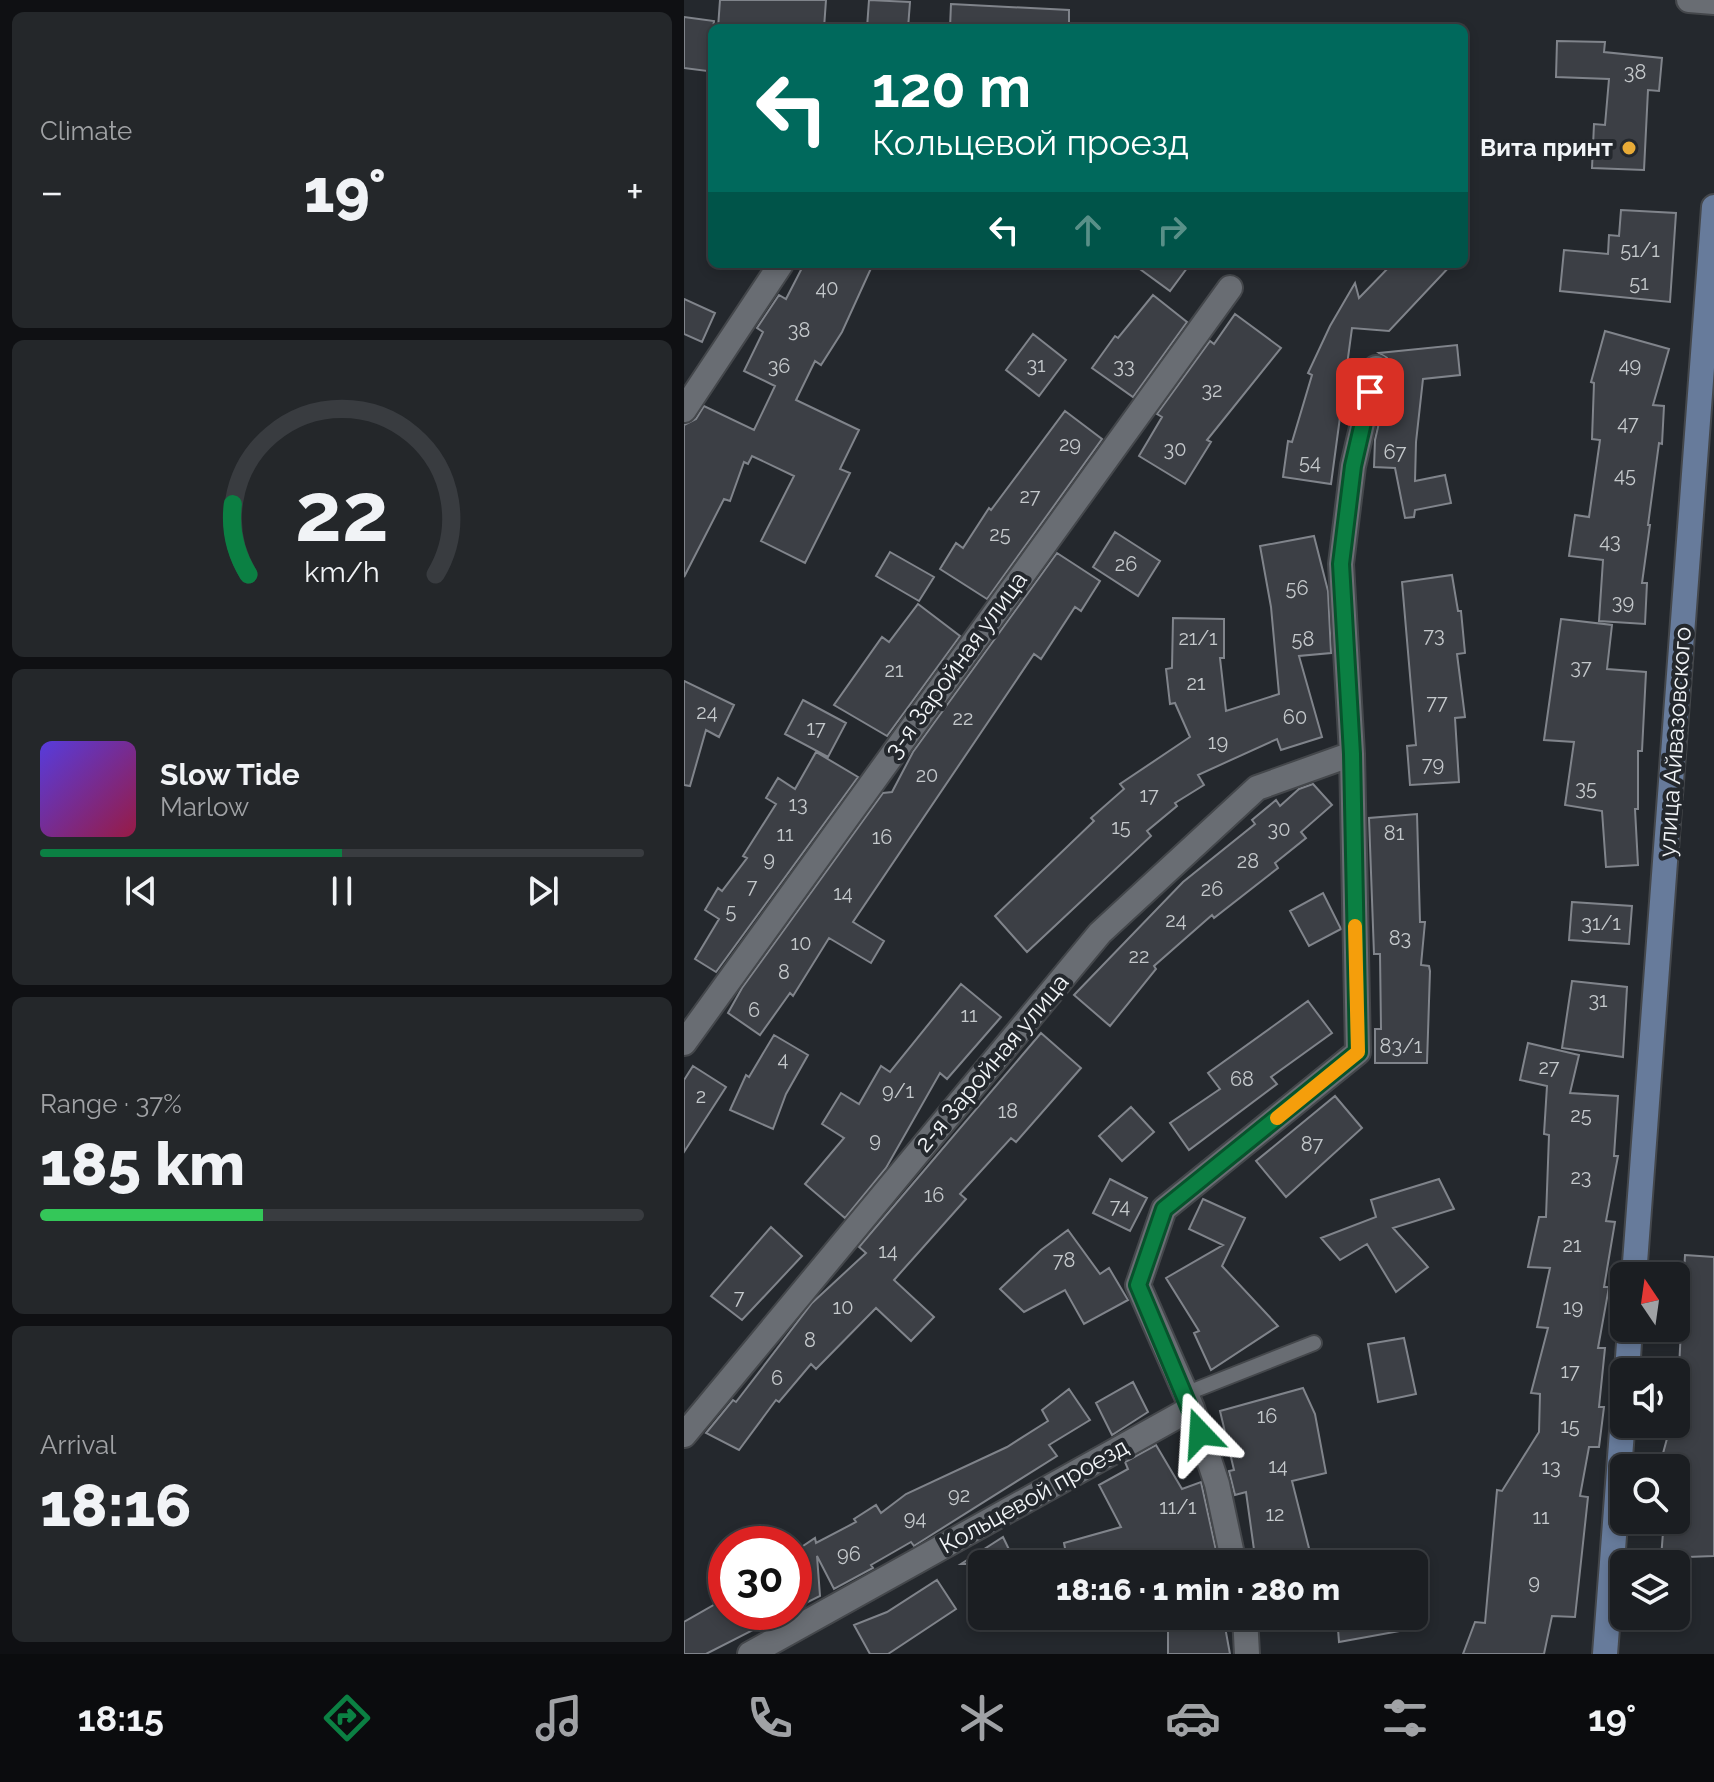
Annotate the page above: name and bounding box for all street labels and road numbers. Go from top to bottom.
street label: 3-я Заройная улица [878,566,1033,764]
street label: улица Айвазовского [1652,626,1697,858]
street label: 2-я Заройная улица [909,968,1075,1158]
street label: Кольцевой проезд [934,1432,1133,1559]

